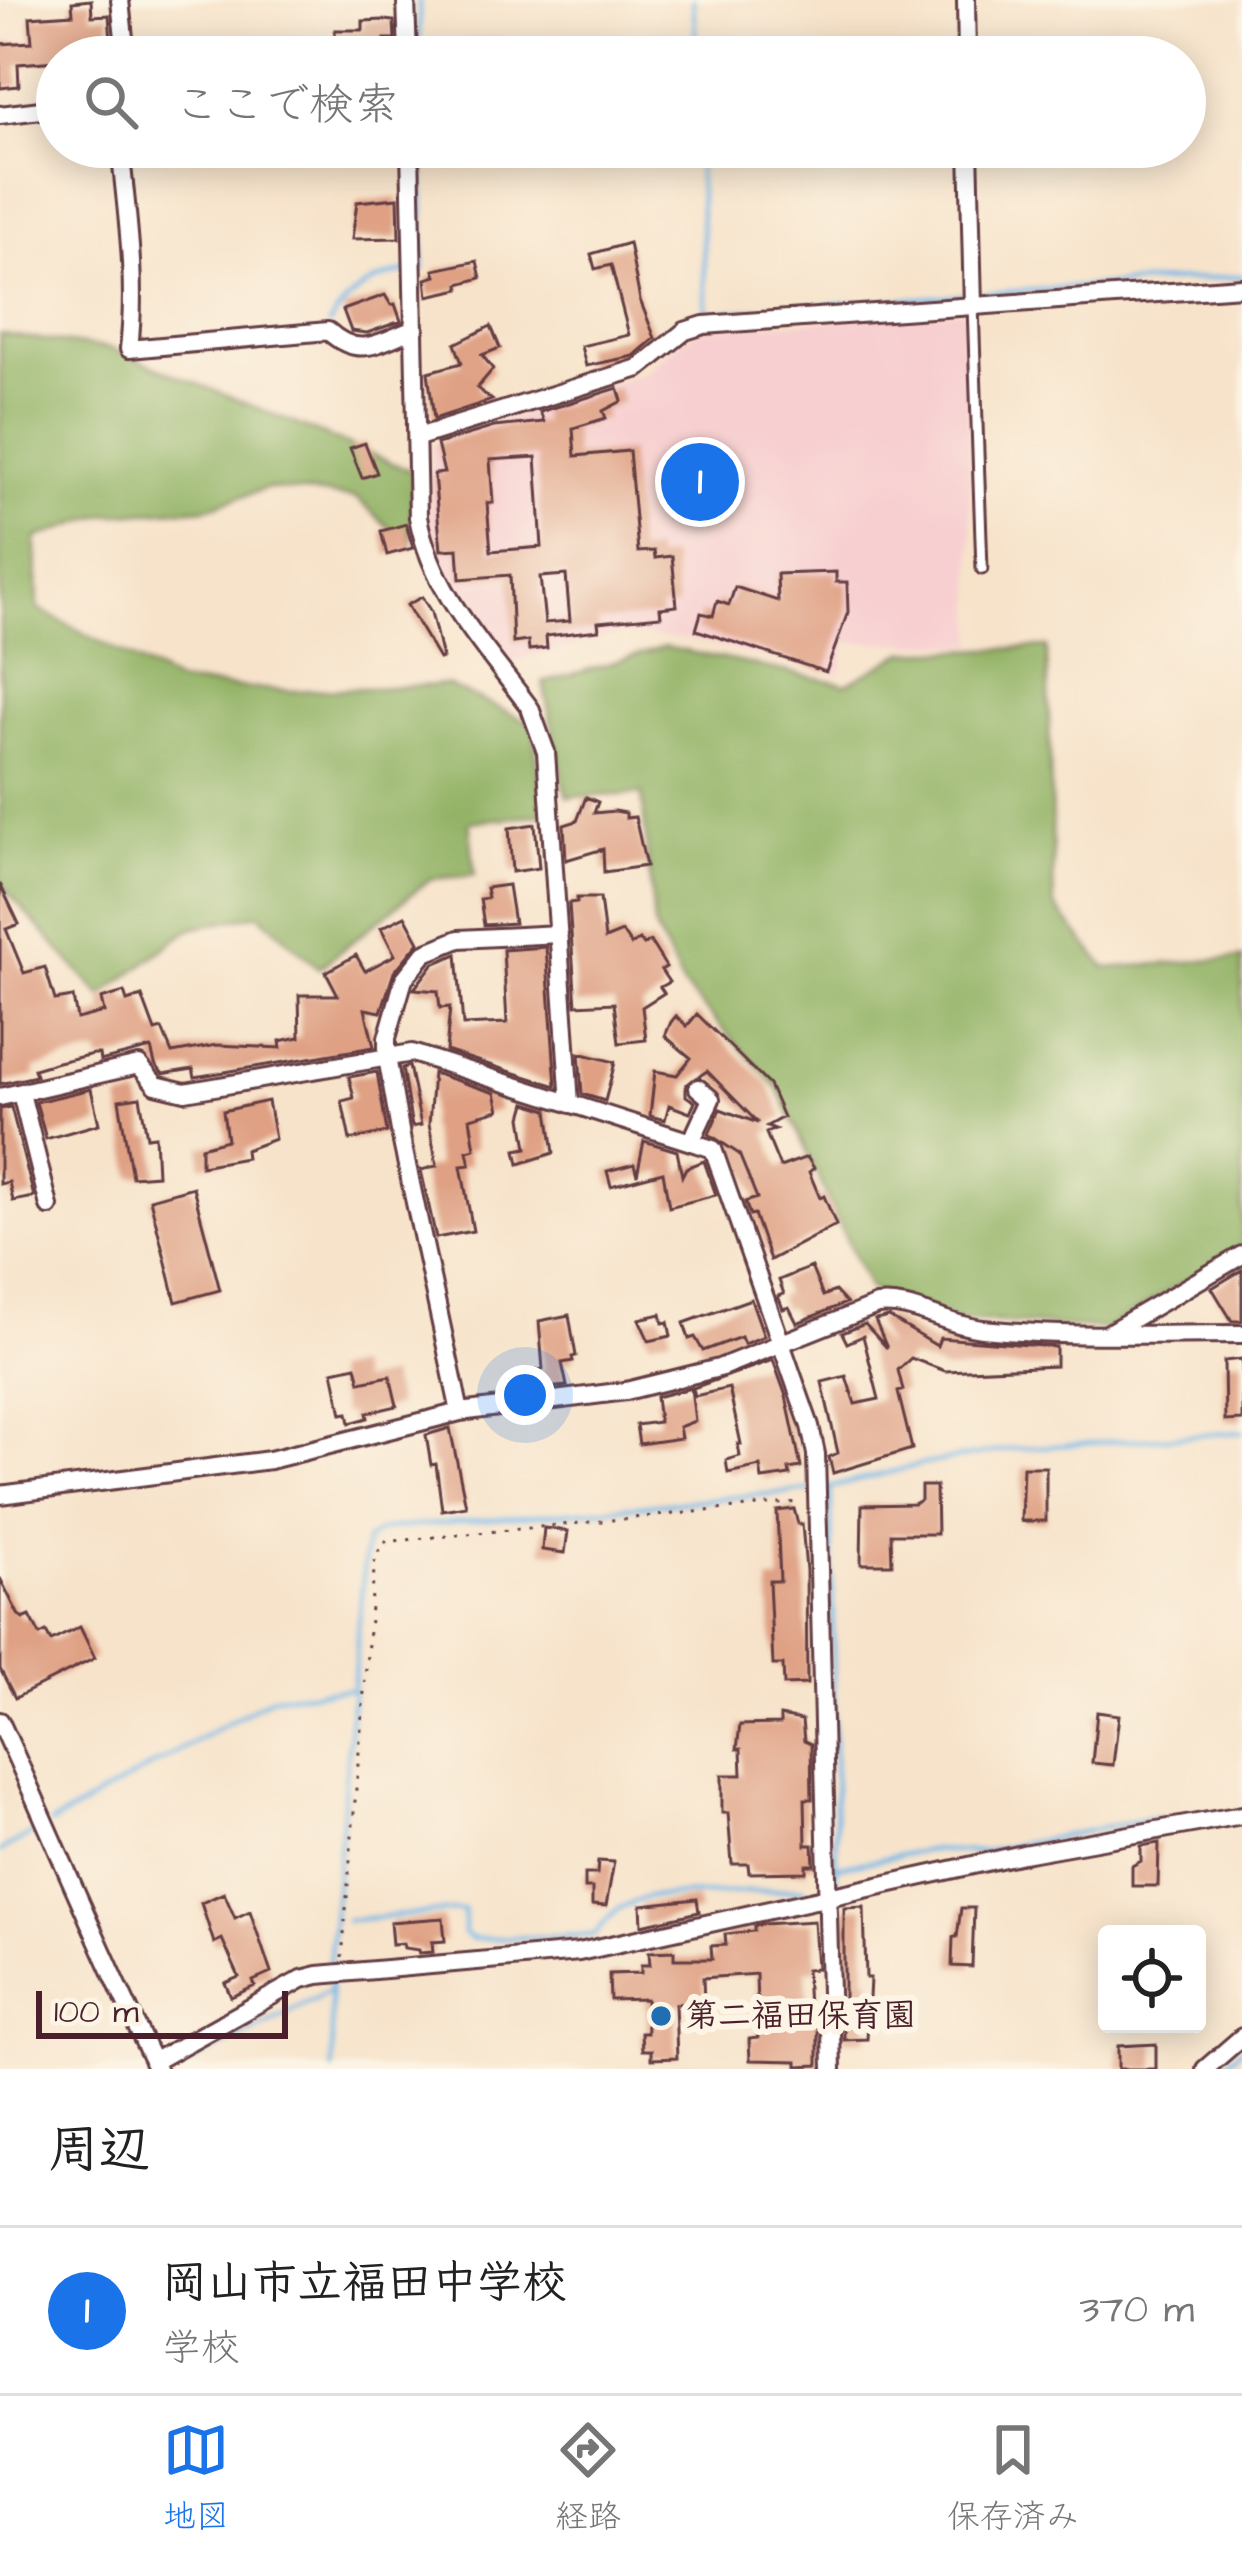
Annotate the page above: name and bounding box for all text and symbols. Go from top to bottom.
search box [36,36,1206,168]
icon: search [78,69,144,135]
text: ここで検索 [174,75,399,137]
pin: 1 [661,437,739,527]
your location [495,1365,555,1425]
map controls [1098,1925,1206,2033]
button: locate [1098,1925,1206,2033]
scale bar [36,1985,288,2038]
text: 100 m [54,1989,139,2035]
place label: 第二福田保育園 [685,1993,916,2039]
marker: 第二福田保育園 [648,2003,674,2029]
text: 周辺 [48,2116,150,2187]
text: 岡山市立福田中学校 [162,2253,567,2315]
text: 1 [85,2284,90,2338]
text: 370 m [1080,2284,1194,2338]
text: 学校 [162,2322,240,2376]
tab: 地図 [163,2417,229,2540]
tab: 経路 [555,2417,621,2540]
tab: 保存済み [947,2417,1079,2540]

